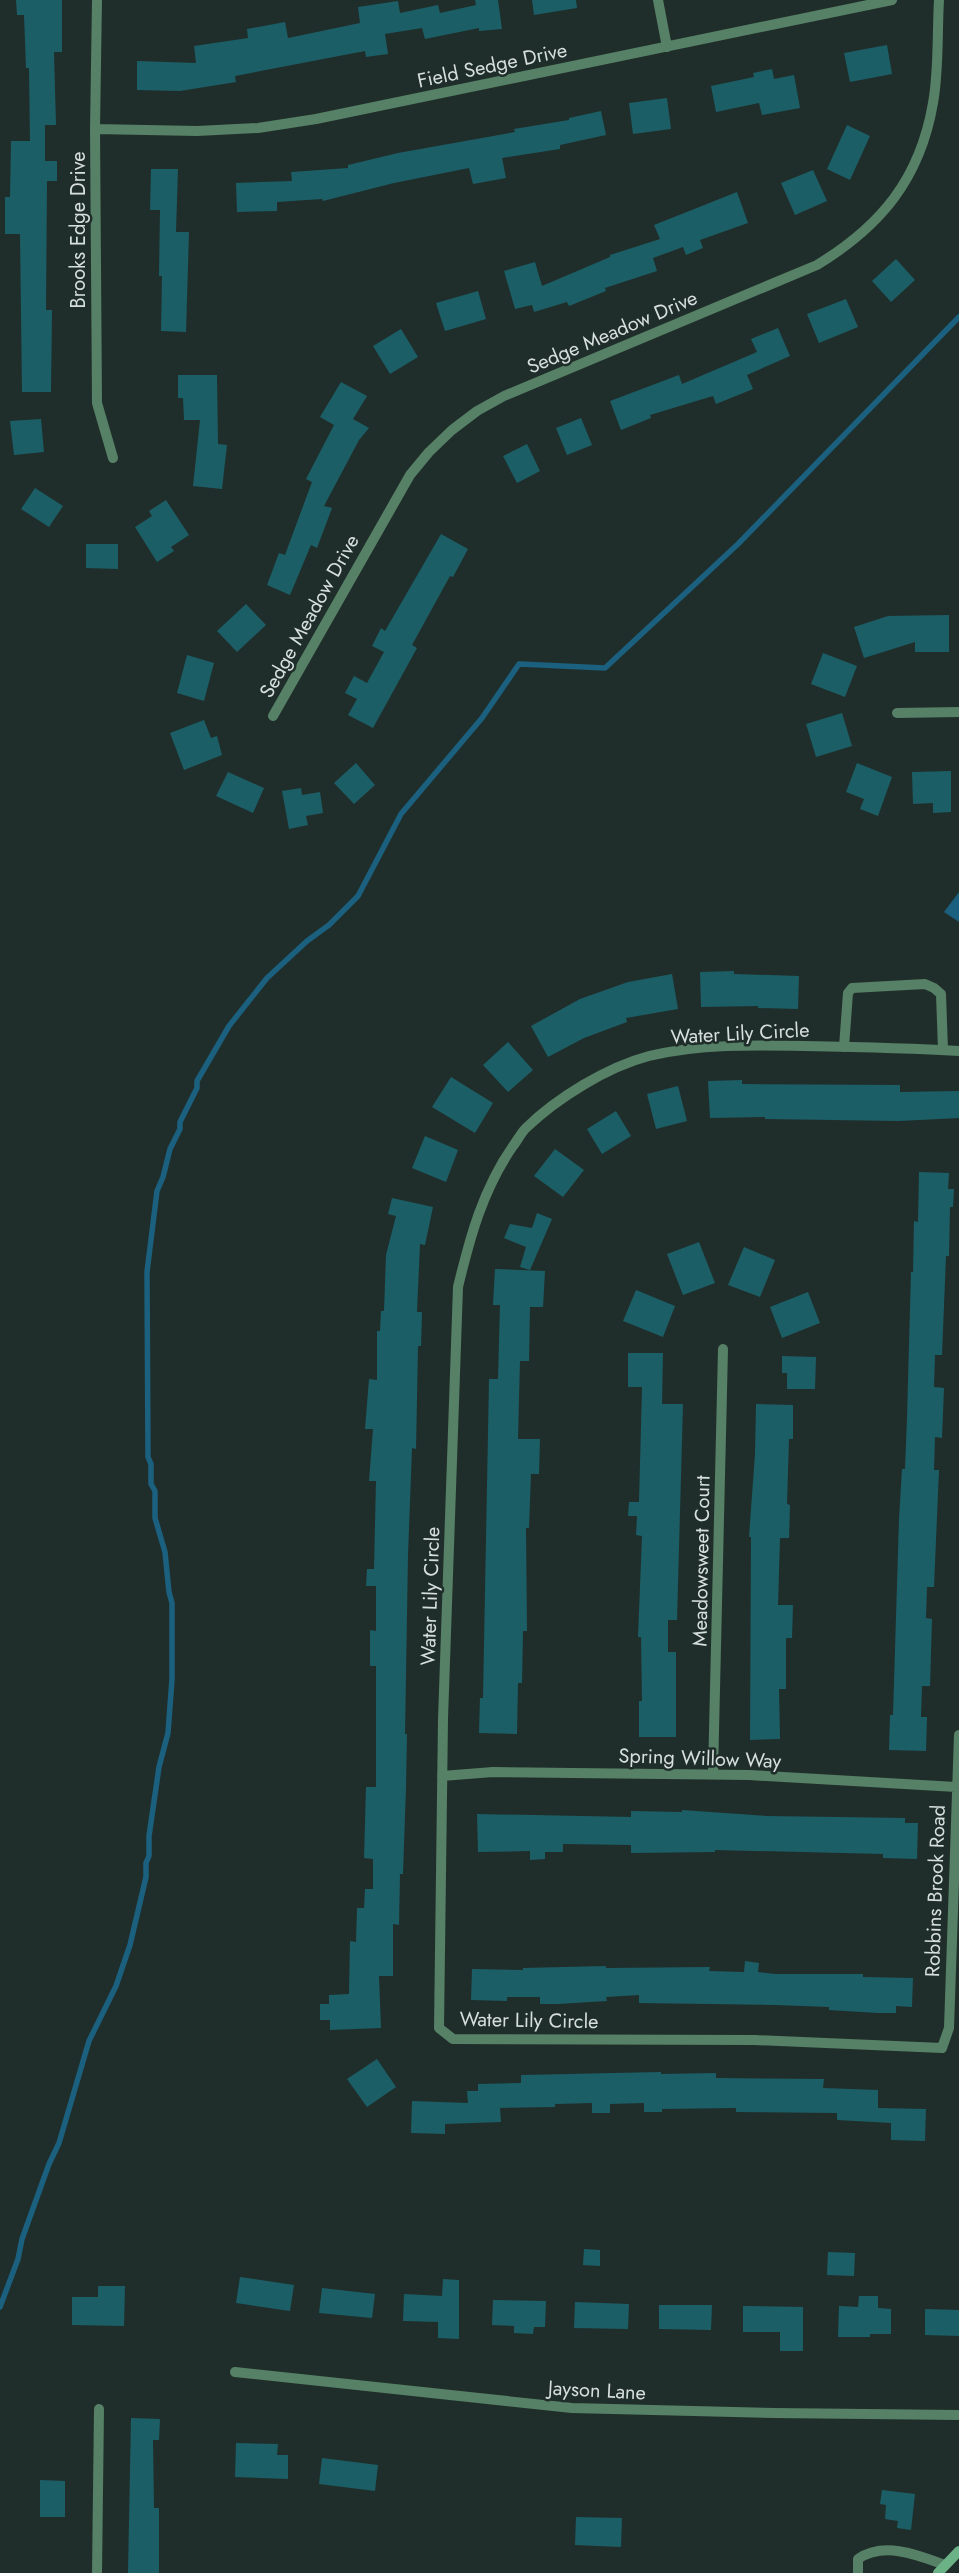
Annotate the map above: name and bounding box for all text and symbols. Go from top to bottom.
street label: Field Sedge Drive [415,35,570,96]
street label: Brooks Edge Drive [64,152,93,308]
street label: Sedge Meadow Drive [523,283,702,381]
street label: Sedge Meadow Drive [253,529,366,703]
street label: Water Lily Circle [670,1015,810,1052]
street label: Meadowsweet Court [686,1475,717,1647]
street label: Water Lily Circle [414,1526,447,1666]
street label: Spring Willow Way [618,1741,782,1776]
street label: Robbins Brook Road [918,1804,953,1978]
street label: Water Lily Circle [459,2005,599,2036]
street label: Jayson Lane [544,2373,647,2408]

